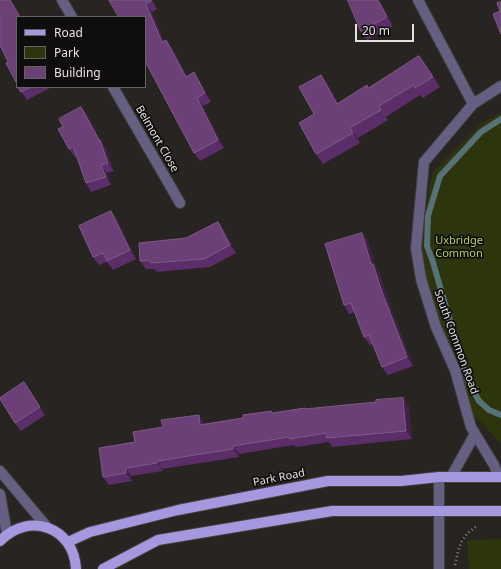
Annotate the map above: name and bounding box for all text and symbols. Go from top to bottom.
legend [16,16,146,88]
scale bar [357,16,416,42]
text: 20 m [362,22,390,39]
text: Road [54,24,83,41]
text: Park [54,44,79,61]
text: Building [54,64,101,81]
street label: Belmont Close [133,103,181,175]
park label: Uxbridge Common [435,234,483,260]
street label: South Common Road [431,288,481,396]
street label: Park Road [252,467,306,489]

